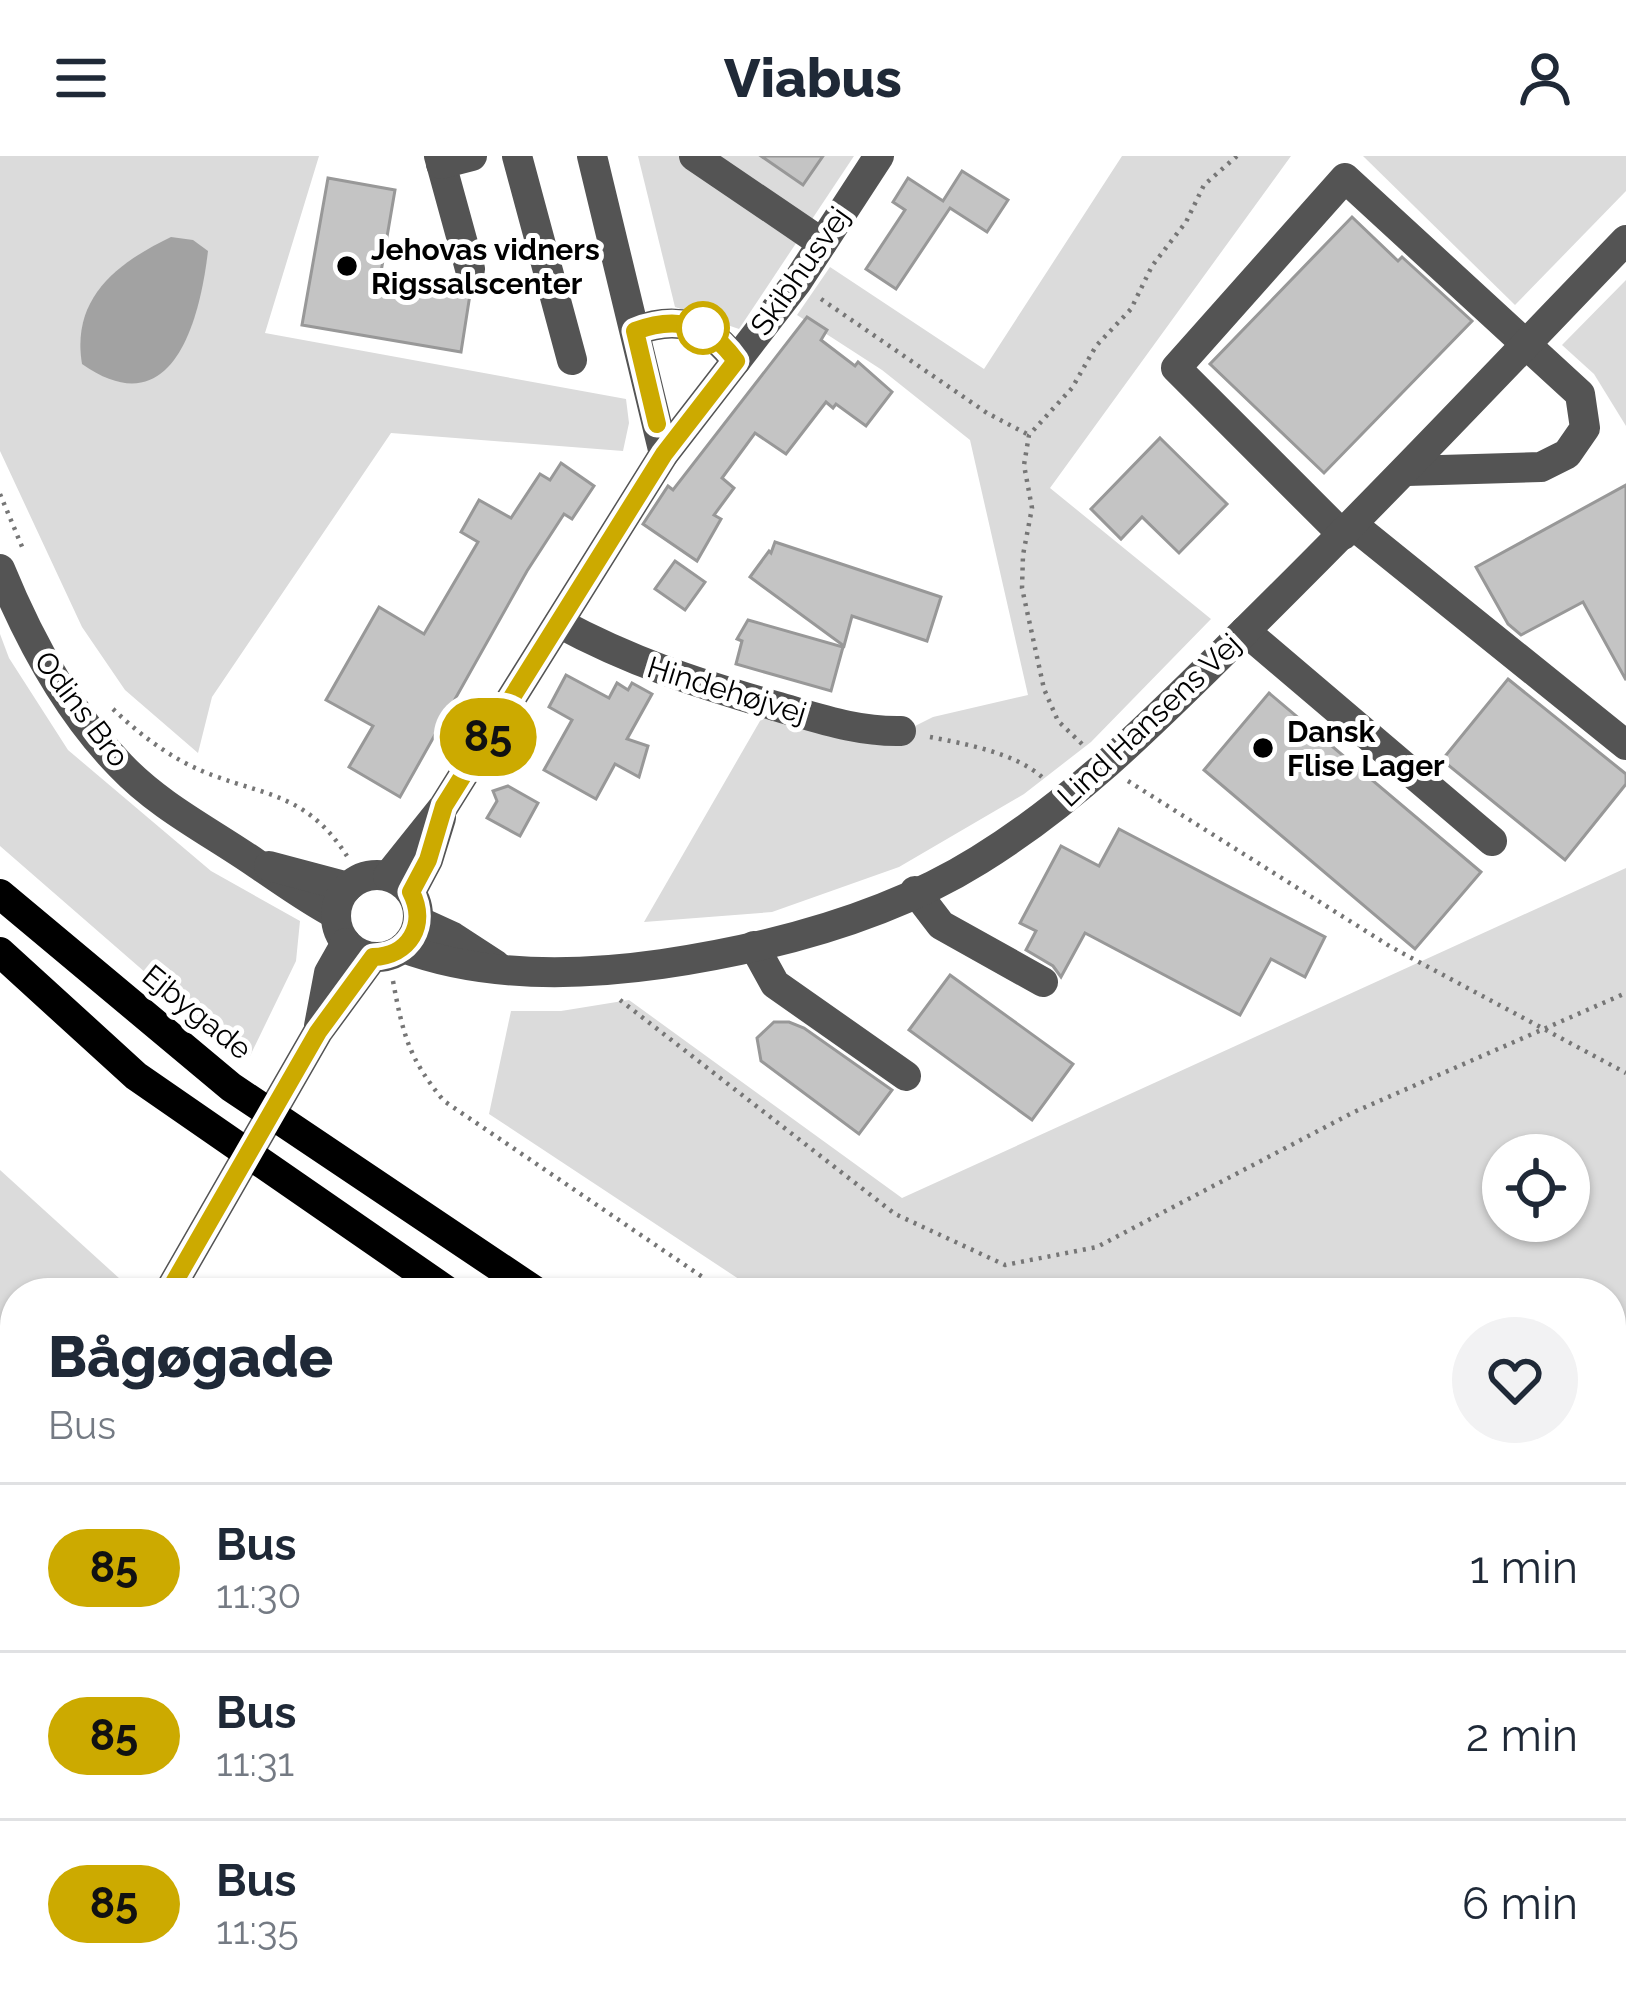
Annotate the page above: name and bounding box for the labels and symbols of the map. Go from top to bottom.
street label: Skibhusvej [743,200,857,342]
place label: Jehovas vidners Rigssalscenter [371,232,600,301]
marker: Jehovas vidners Rigssalscenter [334,253,360,279]
unlabelled marker [678,303,728,353]
street label: Lind Hansens Vej [1050,626,1248,814]
street label: Odins Bro [27,644,137,774]
street label: Hindehøjvej [643,649,811,731]
line badge: 85 [434,698,542,776]
place label: Dansk Flise Lager [1287,714,1445,783]
marker: Dansk Flise Lager [1250,735,1276,761]
street label: Ejbygade [136,958,258,1066]

